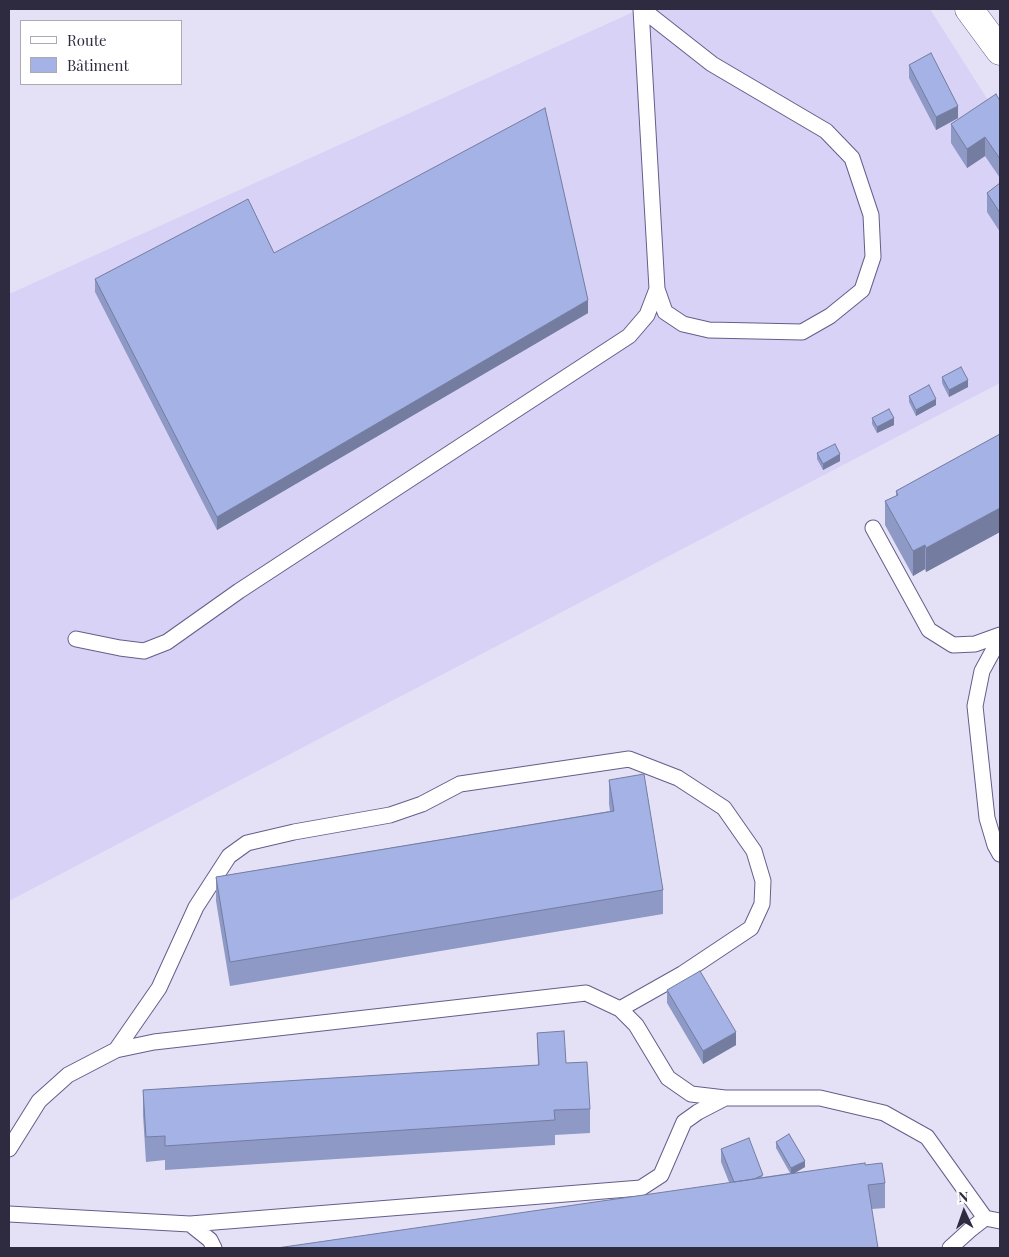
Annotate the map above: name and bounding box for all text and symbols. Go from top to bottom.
legend [20,20,182,85]
text: Route [67,30,107,50]
text: Bâtiment [67,55,129,75]
north arrow [939,1187,989,1237]
text: N [958,1187,969,1206]

